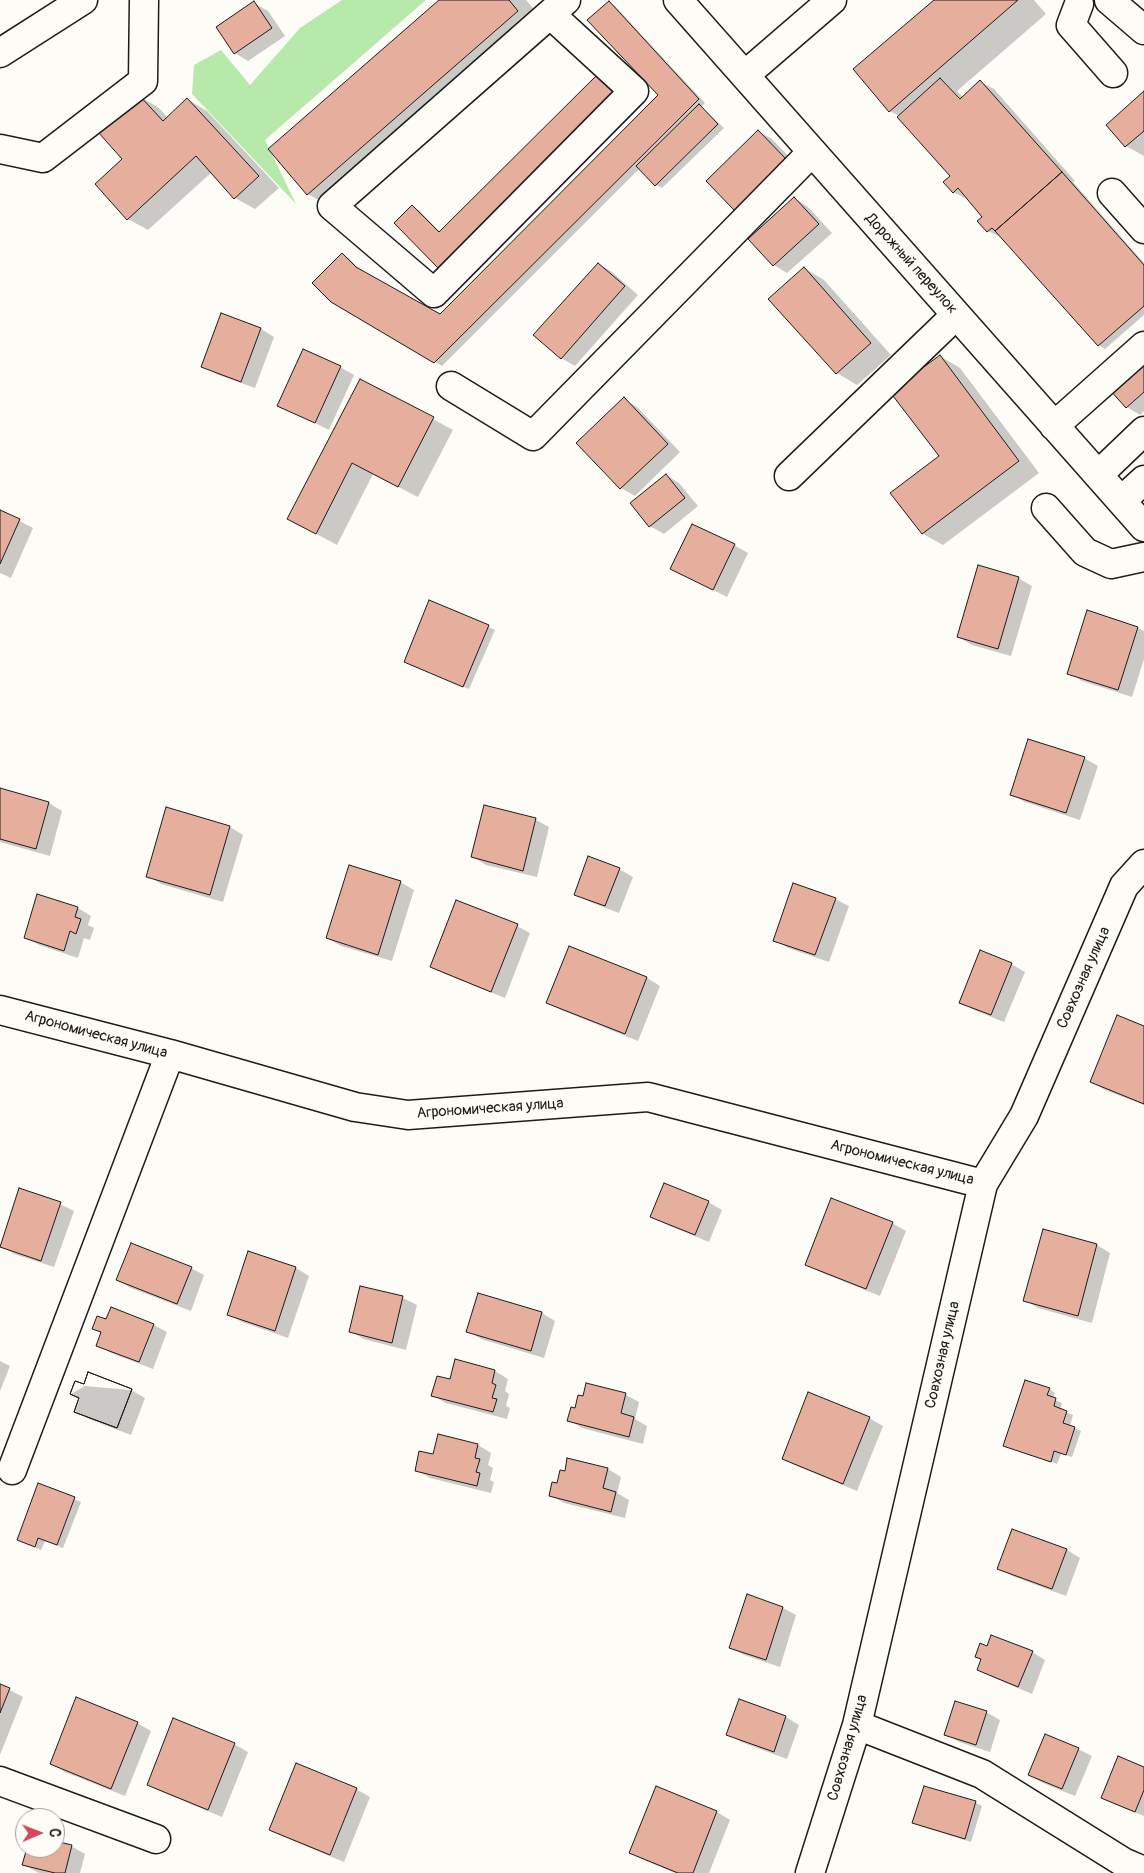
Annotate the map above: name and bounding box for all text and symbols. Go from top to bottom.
street label: Дорожный переулок [861,210,961,318]
street label: Совхозная улица [1053,924,1115,1032]
street label: Агрономическая улица [23,1007,169,1063]
street label: Агрономическая улица [416,1095,564,1123]
street label: Агрономическая улица [828,1136,976,1190]
street label: Совхозная улица [922,1300,964,1410]
street label: Совхозная улица [824,1693,872,1803]
north arrow [15,1808,65,1858]
text: С [46,1828,63,1837]

